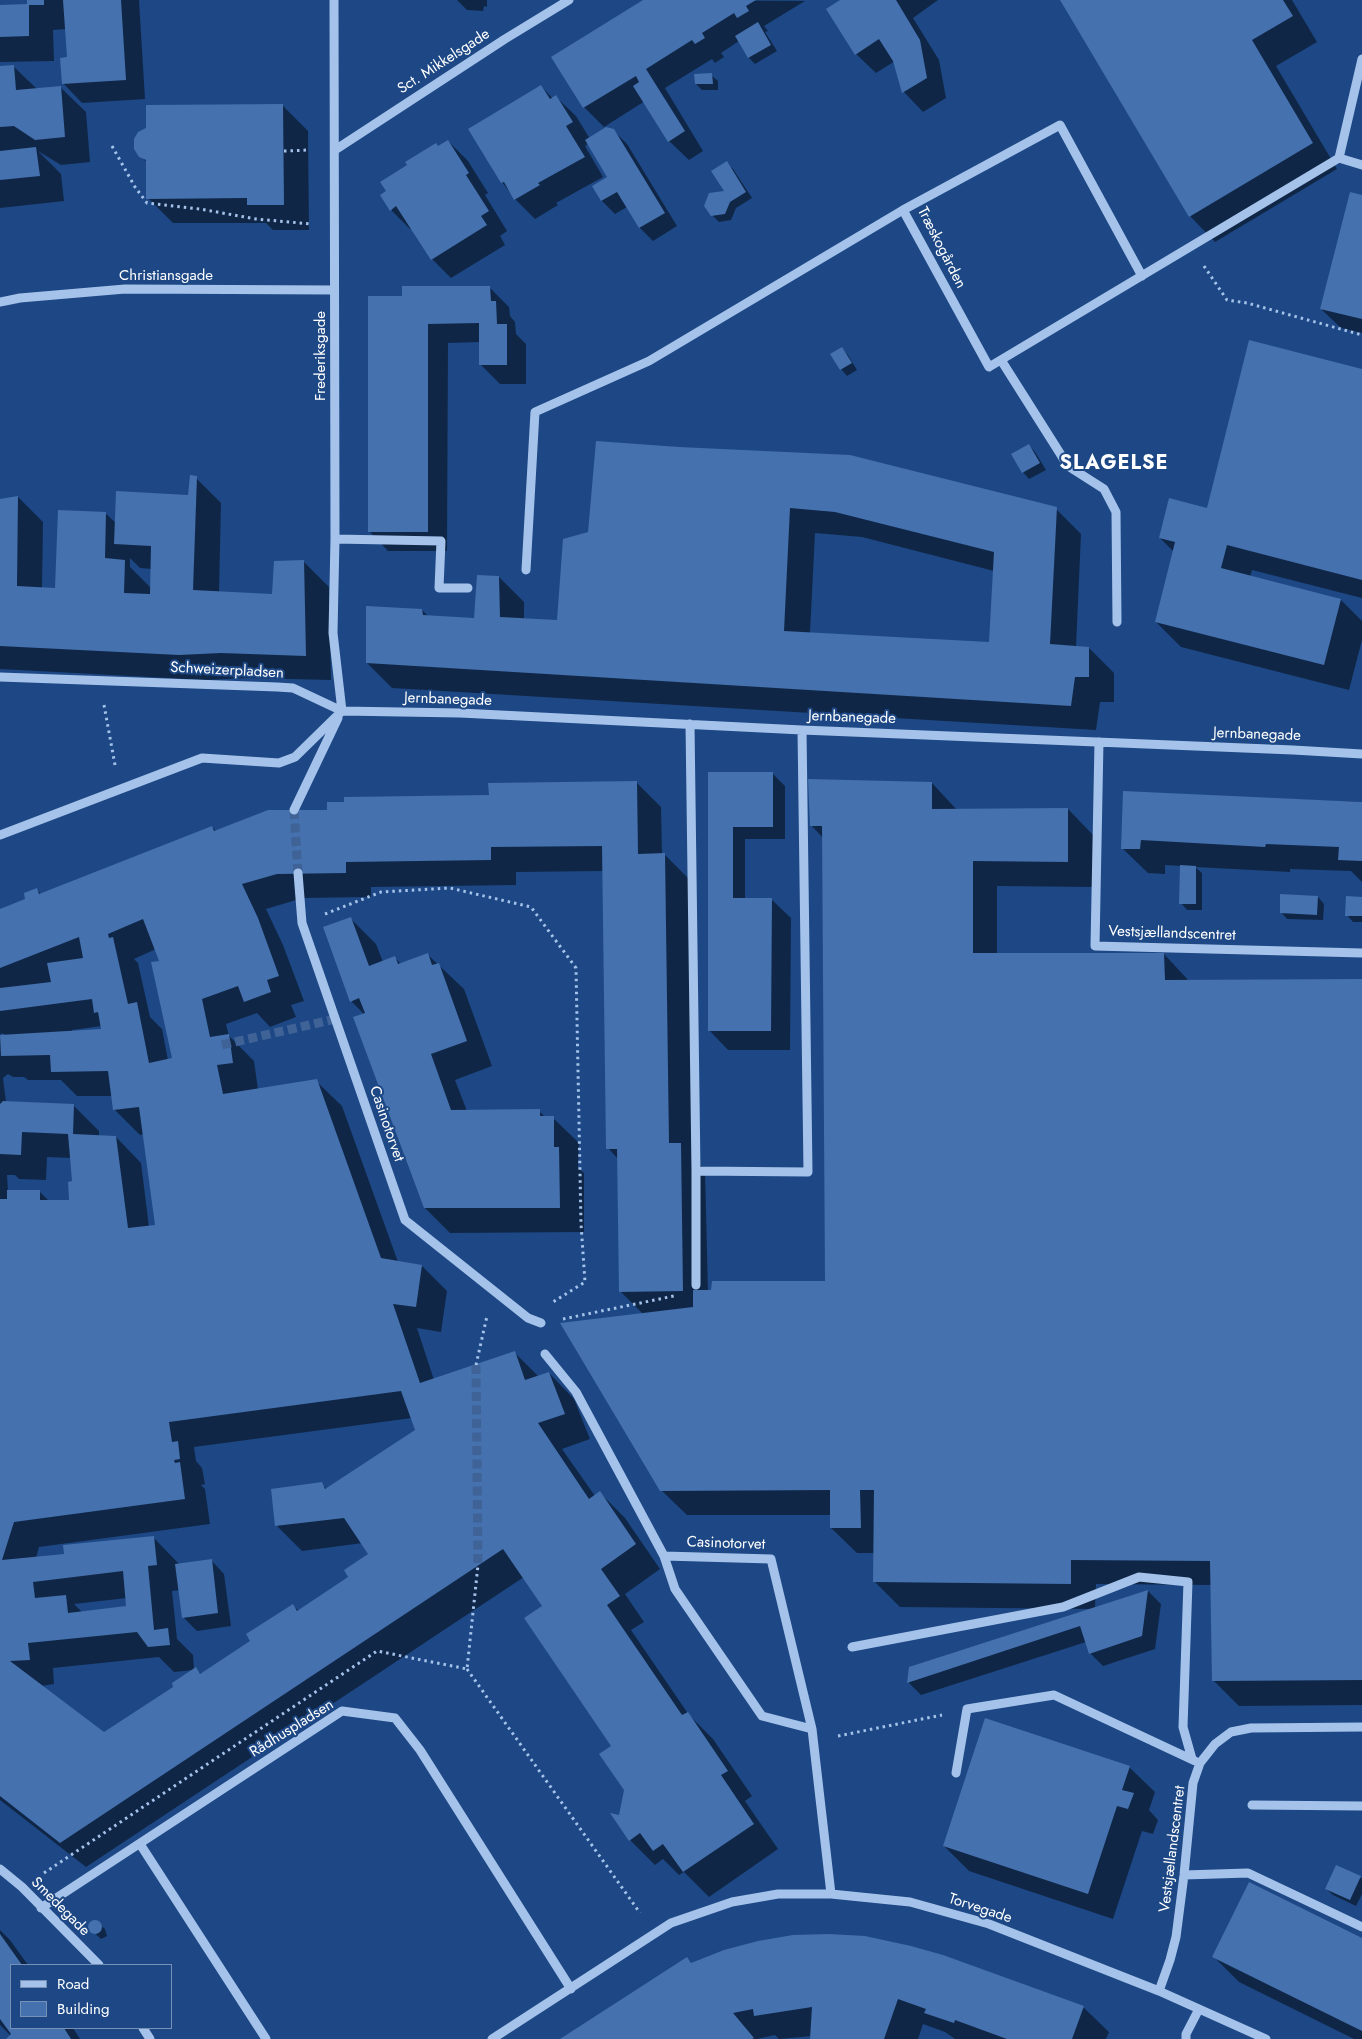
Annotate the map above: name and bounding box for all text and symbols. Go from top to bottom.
street label: Sct. Mikkelsgade [395,26,493,98]
street label: Træskogården [913,204,969,292]
street label: Christiansgade [119,267,213,285]
street label: Frederiksgade [312,311,330,401]
district label: SLAGELSE [1058,452,1170,476]
street label: Schweizerpladsen [170,659,284,683]
street label: Jernbanegade [404,689,492,711]
street label: Jernbanegade [808,707,896,729]
street label: Jernbanegade [1213,724,1301,746]
street label: Vestsjællandscentret [1108,923,1236,945]
street label: Casinotorvet [365,1084,407,1164]
street label: Casinotorvet [686,1534,766,1554]
street label: Rådhuspladsen [247,1696,337,1762]
street label: Vestsjællandscentret [1156,1785,1190,1913]
street label: Smedegade [27,1874,93,1940]
street label: Torvegade [946,1890,1014,1928]
legend [10,1964,172,2029]
text: Road [57,1973,89,1995]
text: Building [57,1998,109,2020]

